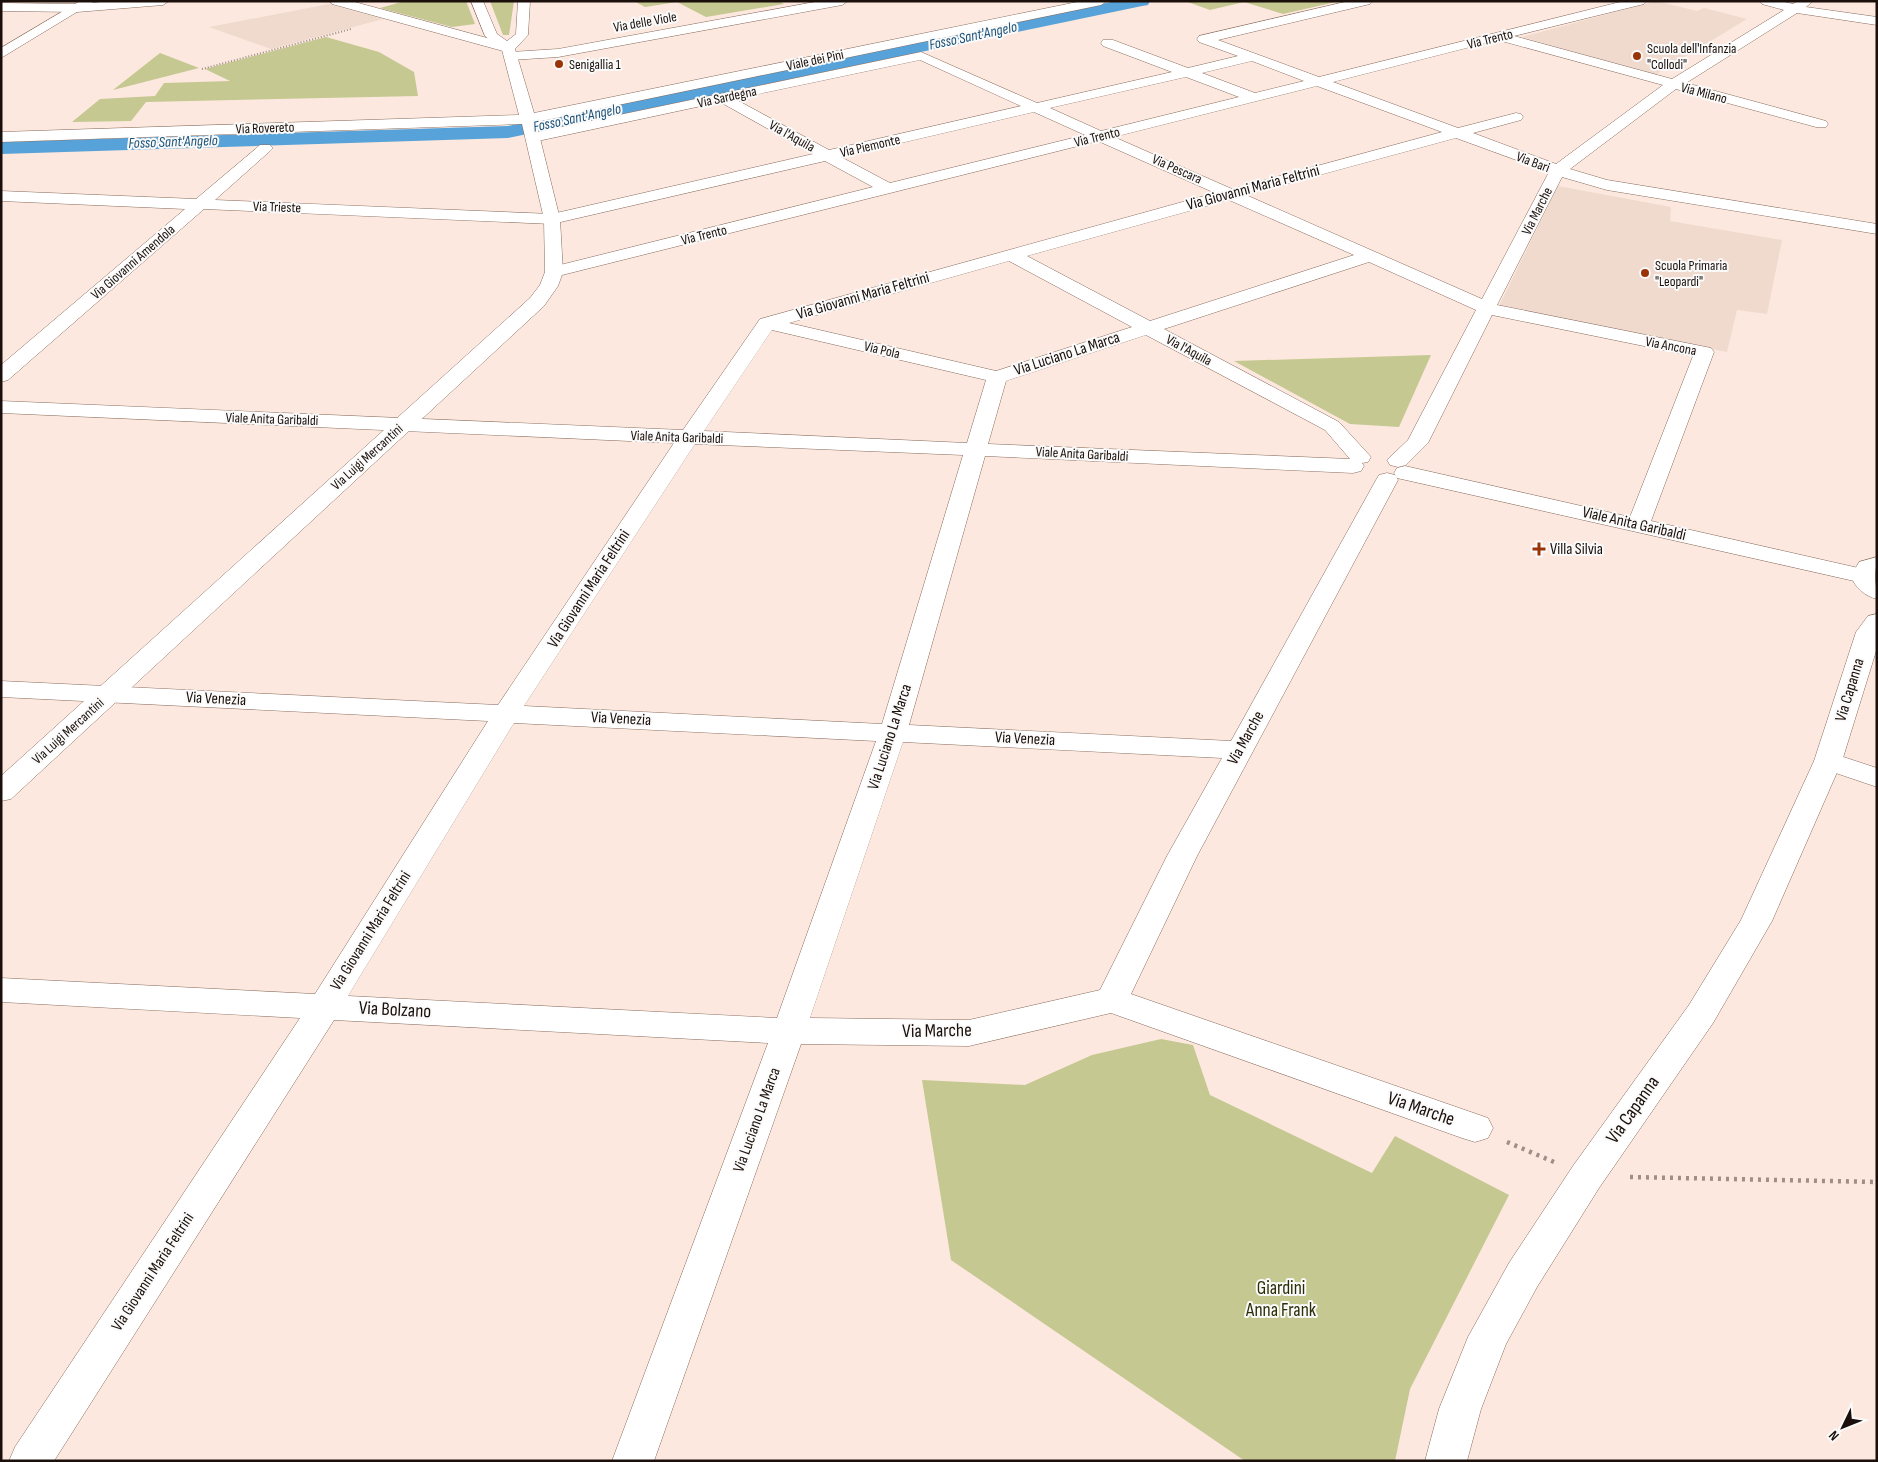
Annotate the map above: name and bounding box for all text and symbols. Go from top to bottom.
street label: Via delle Viole [612,8,678,36]
water label: Fosso Sant'Angelo [927,17,1019,55]
street label: Via Trento [1465,25,1515,53]
place label: Scuola dell'Infanzia "Collodi" [1647,40,1736,73]
street label: Viale dei Pini [785,46,845,74]
marker: Scuola dell'Infanzia "Collodi" [1631,50,1643,62]
place label: Senigallia 1 [569,56,621,73]
marker: Senigallia 1 [553,58,565,70]
street label: Via Milano [1679,79,1729,107]
street label: Via Sardegna [696,82,758,112]
water label: Fosso Sant'Angelo [531,99,623,137]
street label: Via l'Aquila [766,116,818,156]
street label: Via Rovereto [235,118,295,138]
street label: Via Trento [1072,123,1122,151]
water label: Fosso Sant'Angelo [128,131,218,153]
street label: Via Piemonte [838,131,902,161]
street label: Via Bari [1514,148,1552,176]
street label: Via Pescara [1149,150,1205,188]
street label: Via Giovanni Maria Feltrini [1184,161,1322,215]
street label: Via Marche [1518,184,1556,238]
street label: Via Trieste [253,198,301,216]
street label: Via Giovanni Amendola [88,221,178,303]
street label: Via Trento [679,221,729,249]
place label: Scuola Primaria "Leopardi" [1655,257,1727,290]
marker: Scuola Primaria "Leopardi" [1639,267,1651,279]
street label: Via Giovanni Maria Feltrini [794,268,932,324]
street label: Via Luciano La Marca [1012,328,1122,380]
street label: Via l'Aquila [1163,331,1215,369]
street label: Via Ancona [1644,333,1698,359]
street label: Via Pola [862,338,902,362]
street label: Viale Anita Garibaldi [225,409,319,429]
street label: Via Luigi Mercantini [328,420,406,494]
street label: Viale Anita Garibaldi [630,427,724,447]
street label: Viale Anita Garibaldi [1035,443,1129,465]
street label: Viale Anita Garibaldi [1580,503,1688,545]
street label: Via Giovanni Maria Feltrini [544,526,634,652]
place label: Villa Silvia [1550,540,1603,559]
marker: Villa Silvia [1532,542,1546,556]
street label: Via Capanna [1831,656,1869,724]
street label: Via Luciano La Marca [864,682,916,792]
street label: Via Venezia [185,688,247,710]
street label: Via Luigi Mercantini [29,694,107,768]
street label: Via Venezia [590,708,652,730]
street label: Via Marche [1223,708,1269,768]
street label: Via Venezia [994,728,1056,750]
street label: Via Giovanni Maria Feltrini [327,868,415,994]
street label: Via Bolzano [358,997,432,1023]
street label: Via Marche [902,1019,972,1043]
street label: Via Luciano La Marca [729,1065,785,1175]
street label: Via Capanna [1601,1072,1665,1148]
street label: Via Marche [1384,1087,1458,1131]
street label: Via Giovanni Maria Feltrini [108,1209,198,1335]
park label: Giardini Anna Frank [1245,1277,1317,1322]
north arrow [1818,1402,1868,1452]
text: N [1825,1427,1843,1444]

